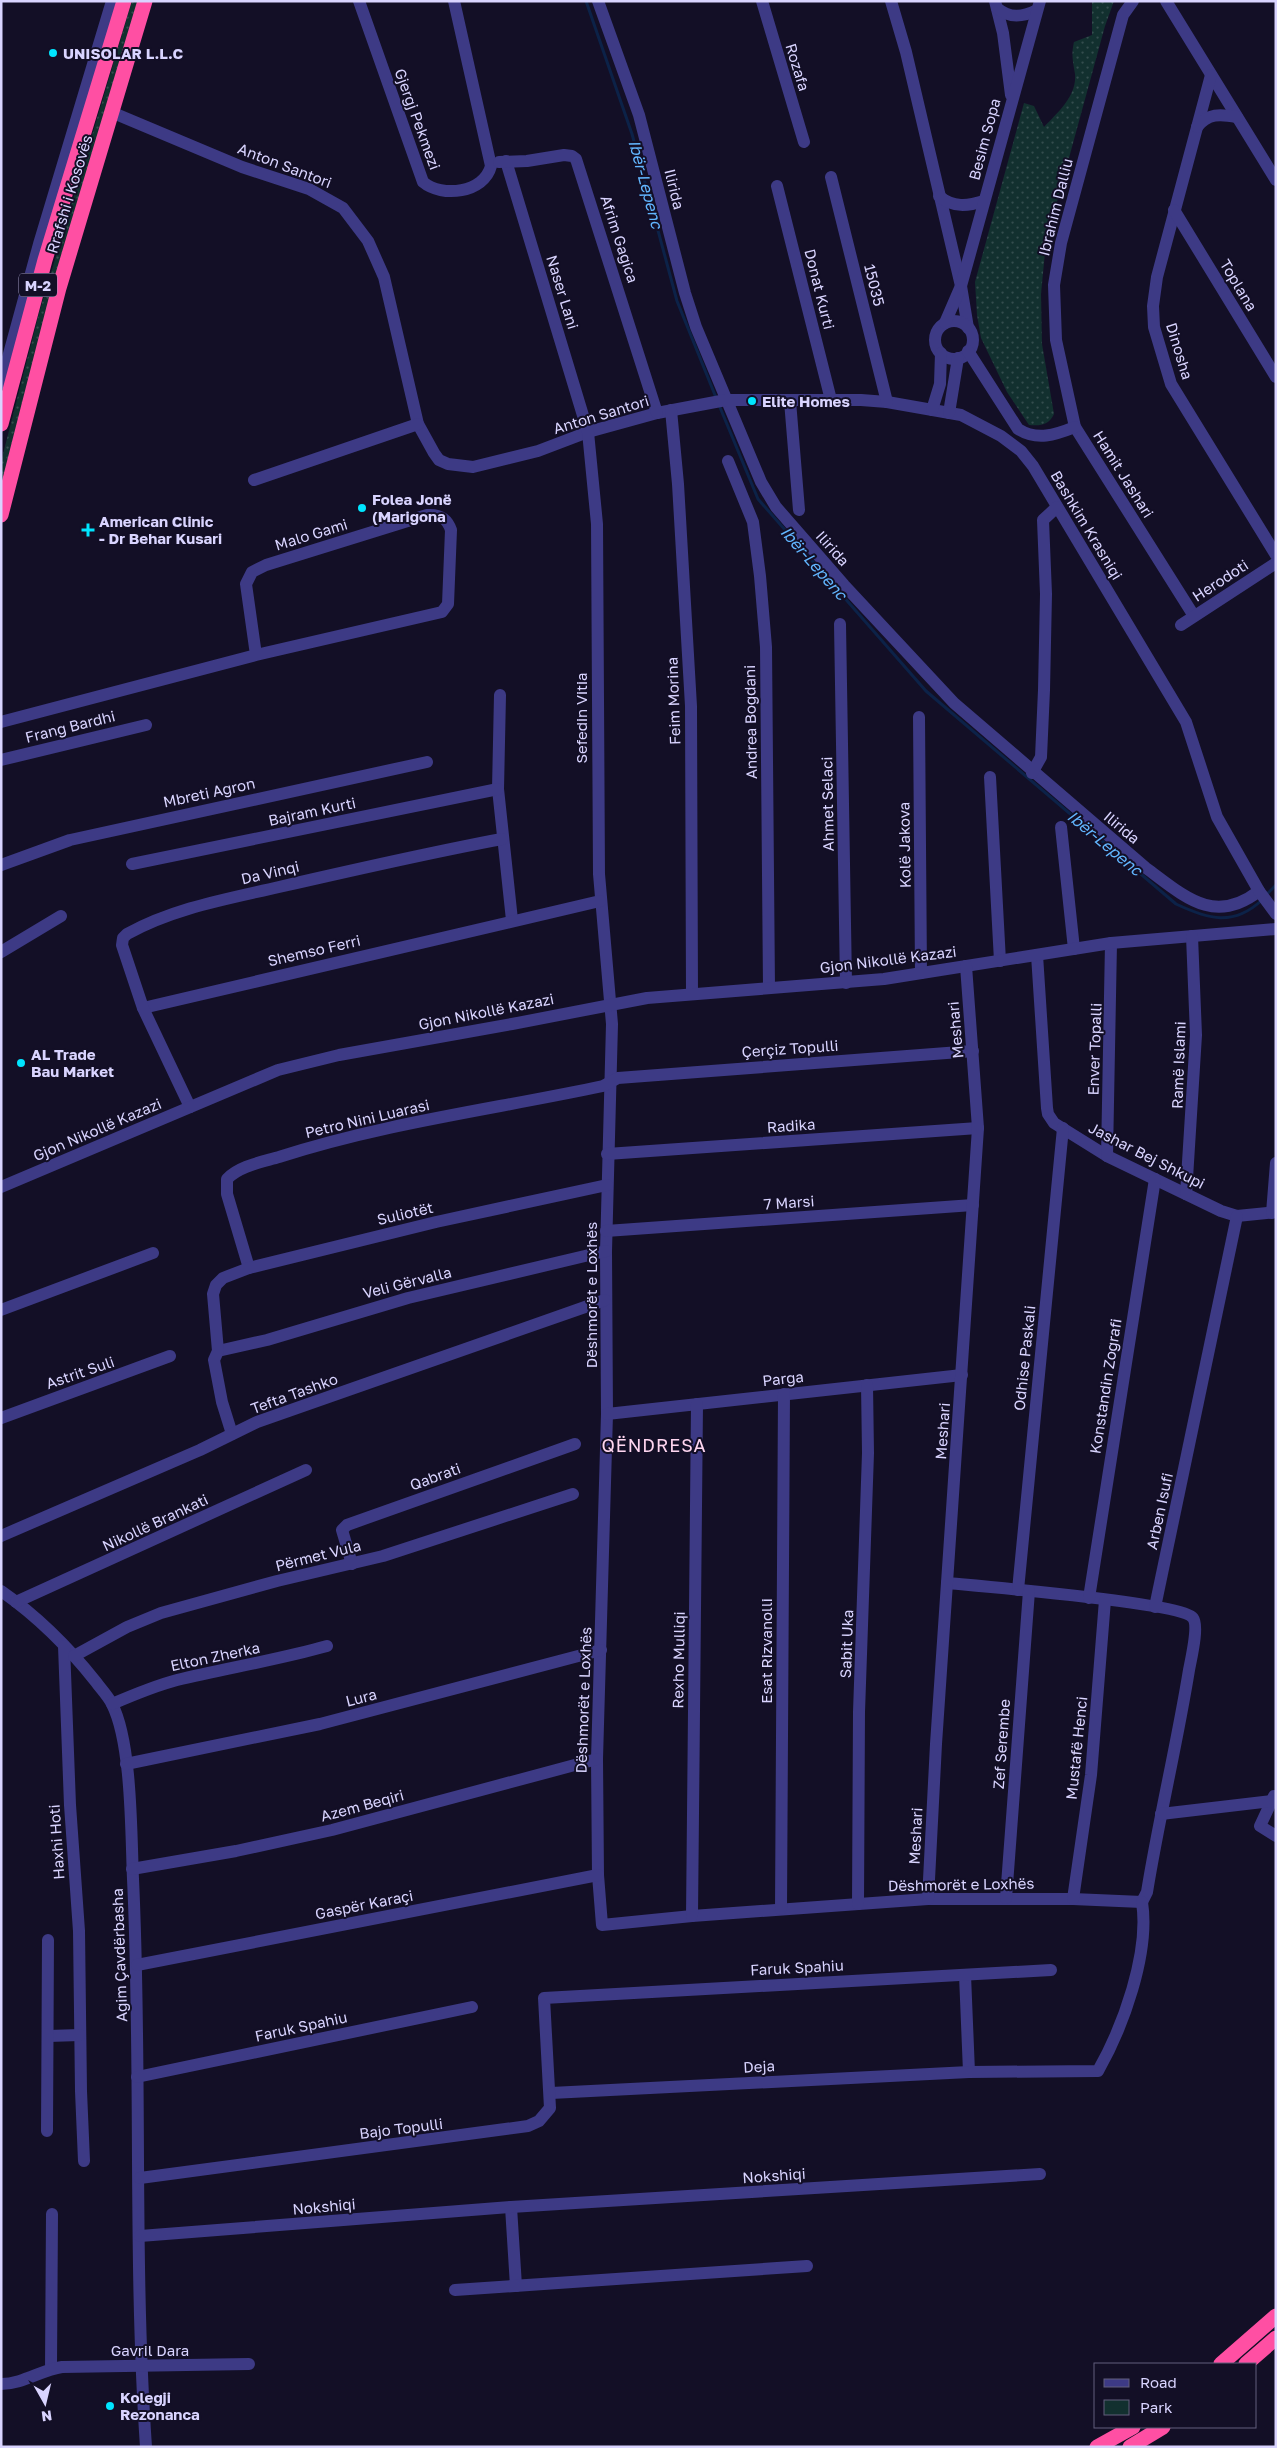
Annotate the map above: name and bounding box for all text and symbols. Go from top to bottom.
street label: Rozafa [782,41,814,93]
place label: UNISOLAR L.L.C [63,44,184,62]
marker: UNISOLAR L.L.C [47,47,59,59]
street label: Gjergj Pekmezi [391,66,445,172]
street label: Besim Sopa [964,96,1004,182]
street label: Rrafshi i Kosovës [42,133,96,255]
water label: Ibër-Lepenc [625,137,668,232]
street label: Anton Santori [236,139,334,191]
street label: Ibrahim Dalliu [1034,156,1076,258]
street label: Ilirida [661,167,689,211]
street label: Afrim Gagica [597,193,643,285]
street label: Donat Kurti [801,247,839,331]
street label: Naser Lani [543,253,583,331]
street label: Toplana [1217,256,1261,314]
street label: 15035 [861,262,889,308]
road number: M-2 [19,274,57,296]
street label: Dinosha [1163,320,1197,382]
street label: Anton Santori [551,391,651,437]
place label: Elite Homes [762,392,850,410]
marker: Elite Homes [746,395,758,407]
street label: Hamit Jashari [1090,427,1158,521]
street label: Bashkim Krasniqi [1047,467,1127,583]
place label: Folea Jonë (Marigona [372,490,452,525]
marker: Folea Jonë (Marigona [356,502,368,514]
place label: American Clinic - Dr Behar Kusari [99,512,222,547]
street label: Malo Gami [272,514,350,554]
water label: Ibër-Lepenc [776,522,852,605]
marker: American Clinic - Dr Behar Kusari [81,523,95,537]
street label: Ilirida [813,527,853,569]
street label: Herodoti [1189,555,1251,605]
street label: Feim Morina [662,657,684,745]
street label: Andrea Bogdani [740,665,760,779]
street label: Sefedin Vitia [572,673,590,763]
street label: Frang Bardhi [23,706,117,746]
street label: Ahmet Selaci [817,756,837,852]
street label: Mbreti Agron [161,773,257,811]
street label: Bajram Kurti [267,793,357,829]
street label: Kolë Jakova [894,802,914,888]
water label: Ibër-Lepenc [1064,806,1147,881]
street label: Ilirida [1100,807,1144,847]
street label: Da Vinqi [239,857,301,887]
street label: Shemso Ferri [266,931,362,969]
street label: Gjon Nikollë Kazazi [819,942,957,976]
street label: Gjon Nikollë Kazazi [417,989,555,1033]
street label: Meshari [944,1001,966,1059]
street label: Enver Topalli [1083,1002,1105,1096]
street label: Ramë Islami [1167,1021,1189,1109]
street label: Çerçiz Topulli [741,1036,839,1060]
place label: AL Trade Bau Market [31,1045,114,1080]
marker: AL Trade Bau Market [15,1057,27,1069]
street label: Gjon Nikollë Kazazi [30,1094,164,1164]
street label: Petro Nini Luarasi [303,1095,431,1141]
street label: Radika [766,1114,816,1136]
street label: Jashar Bej Shkupi [1086,1118,1208,1192]
street label: 7 Marsi [763,1191,815,1213]
street label: Suliotët [375,1198,435,1228]
street label: Dëshmorët e Loxhës [582,1222,600,1368]
street label: Veli Gërvalla [361,1262,453,1302]
street label: Odhise Paskali [1010,1304,1038,1412]
street label: Konstandin Zografi [1085,1317,1125,1455]
street label: Astrit Suli [43,1352,117,1392]
street label: Parga [761,1367,805,1389]
street label: Tefta Tashko [248,1369,340,1417]
street label: Meshari [931,1402,953,1460]
district label: QËNDRESA [601,1434,707,1456]
street label: Qabrati [407,1459,463,1493]
street label: Arben Isufi [1142,1471,1176,1551]
street label: Nikollë Brankati [99,1490,211,1554]
street label: Përmet Vula [273,1536,363,1574]
street label: Esat Rizvanolli [757,1598,775,1704]
street label: Sabit Uka [836,1609,856,1679]
street label: Rexho Mulliqi [668,1611,688,1709]
street label: Dëshmorët e Loxhës [571,1626,595,1774]
street label: Elton Zherka [169,1638,261,1674]
street label: Lura [344,1684,378,1710]
street label: Mustafë Henci [1062,1695,1090,1801]
street label: Zef Serembe [989,1698,1013,1790]
street label: Azem Beqiri [318,1785,406,1825]
street label: Haxhi Hoti [44,1804,68,1880]
street label: Meshari [905,1807,925,1865]
street label: Dëshmorët e Loxhës [888,1874,1034,1894]
street label: Gaspër Karaçi [313,1886,415,1922]
street label: Agim Çavdërbasha [108,1888,130,2022]
street label: Faruk Spahiu [750,1956,844,1978]
street label: Faruk Spahiu [253,2007,349,2045]
street label: Deja [743,2056,775,2076]
street label: Bajo Topulli [358,2114,444,2142]
street label: Nokshiqi [742,2164,806,2186]
street label: Nokshiqi [292,2194,356,2218]
street label: Gavril Dara [111,2341,189,2359]
legend [1094,2363,1257,2428]
text: Road [1140,2373,1177,2391]
north arrow [20,2378,70,2428]
place label: Kolegji Rezonanca [120,2388,200,2423]
text: Park [1140,2398,1173,2416]
marker: Kolegji Rezonanca [104,2400,116,2412]
text: N [40,2407,53,2426]

